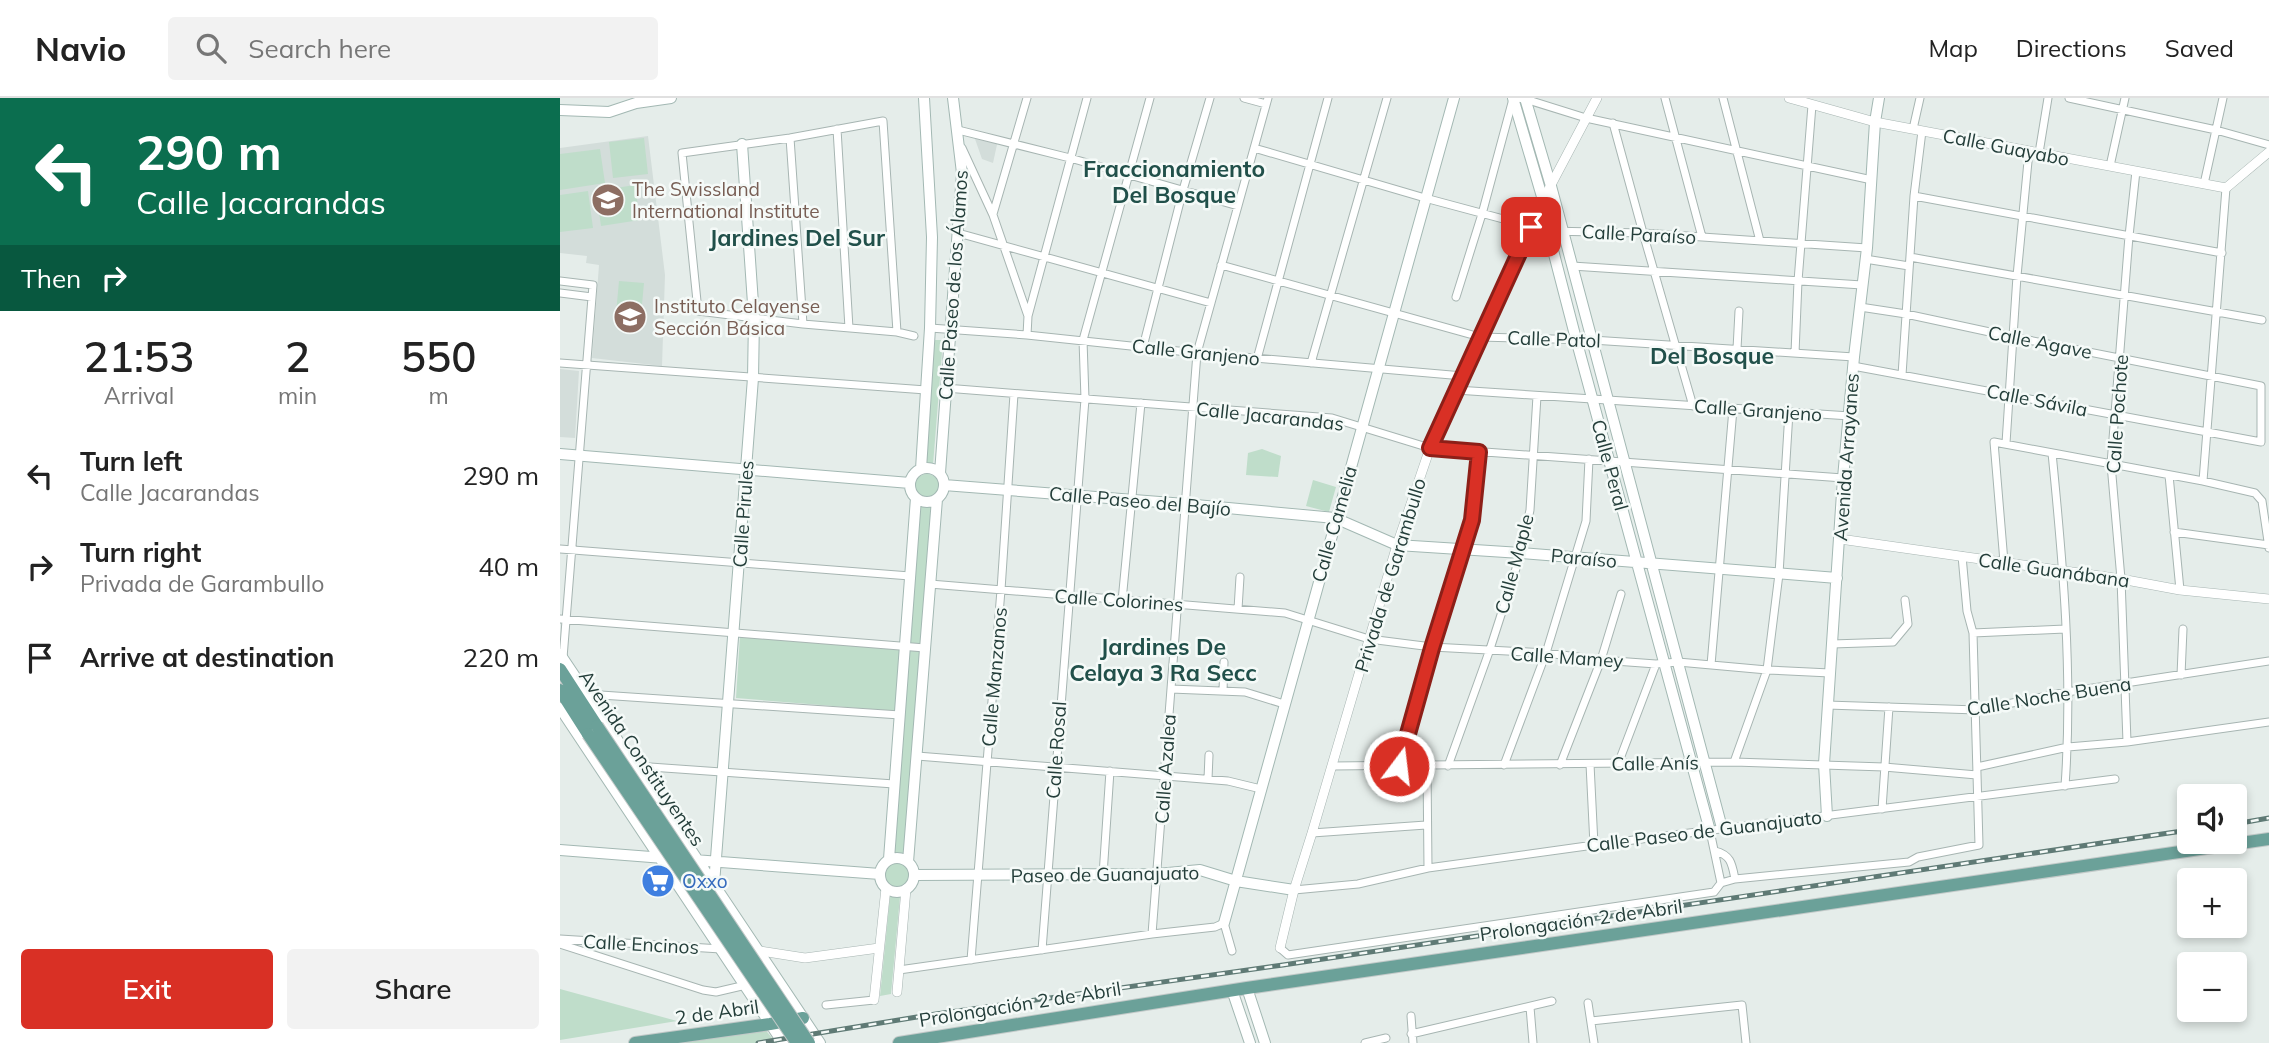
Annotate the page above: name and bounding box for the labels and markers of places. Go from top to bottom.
place label: The Swissland International Institute [632,177,819,223]
school or university icon: The Swissland International Institute [589,181,627,219]
pin [1501,197,1561,257]
place label: Instituto Celayense Sección Básica [654,294,820,340]
school or university icon: Instituto Celayense Sección Básica [611,298,649,336]
supermarket icon: Oxxo [639,862,677,900]
place label: Oxxo [682,869,728,893]

